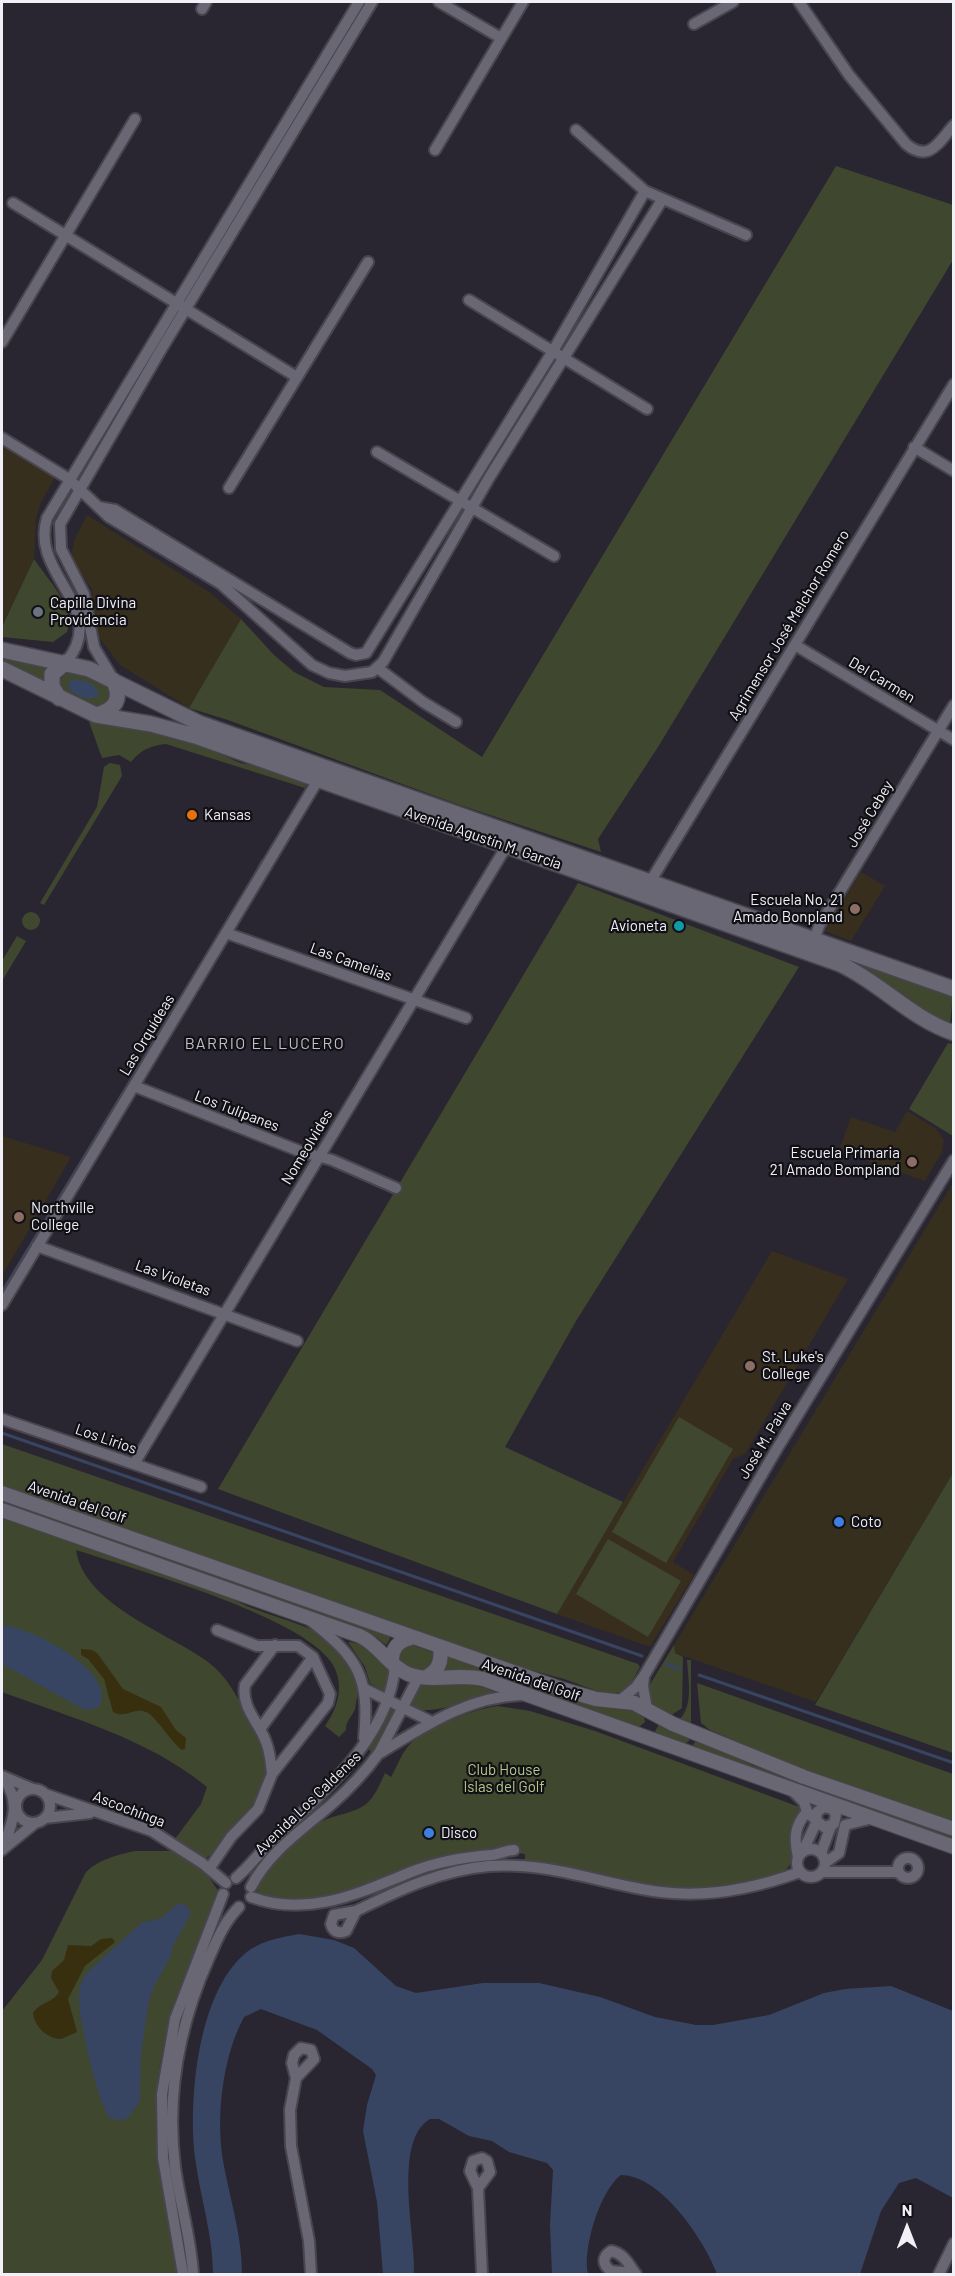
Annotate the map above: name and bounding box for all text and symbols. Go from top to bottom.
street label: Agrimensor José Melchor Romero [725,526,853,724]
place label: Capilla Divina Providencia [50,594,136,629]
marker: Capilla Divina Providencia [31,605,45,619]
street label: Del Carmen [846,653,918,707]
street label: José Cebey [843,777,897,851]
street label: Avenida Agustín M. García [402,803,564,873]
place label: Kansas [204,806,251,824]
marker: Kansas [185,808,199,822]
place label: Escuela No. 21 Amado Bonpland [733,891,843,926]
marker: Escuela No. 21 Amado Bonpland [848,902,862,916]
place label: Avioneta [610,917,667,935]
marker: Avioneta [672,919,686,933]
street label: Las Camelias [308,939,394,985]
street label: Las Orquídeas [116,991,178,1079]
district label: BARRIO EL LUCERO [185,1034,345,1054]
street label: Los Tulipanes [192,1087,282,1135]
street label: Nomeolvides [278,1106,336,1188]
place label: Escuela Primaria 21 Amado Bompland [770,1144,900,1179]
marker: Escuela Primaria 21 Amado Bompland [905,1155,919,1169]
place label: Northville College [31,1199,94,1234]
marker: Northville College [12,1210,26,1224]
street label: Las Violetas [133,1256,213,1300]
place label: St. Luke's College [762,1348,824,1383]
marker: St. Luke's College [743,1359,757,1373]
street label: José M. Paiva [735,1398,795,1482]
street label: Los Lirios [73,1420,139,1458]
street label: Avenida del Golf [25,1477,129,1527]
place label: Coto [851,1513,882,1531]
marker: Coto [832,1515,846,1529]
street label: Avenida del Golf [479,1655,583,1705]
street label: Avenida Los Caldenes [251,1748,365,1858]
park label: Club House Islas del Golf [463,1761,545,1796]
street label: Ascochinga [90,1787,168,1831]
place label: Disco [441,1824,477,1842]
marker: Disco [422,1826,436,1840]
north arrow [877,2198,937,2258]
text: N [902,2200,912,2219]

